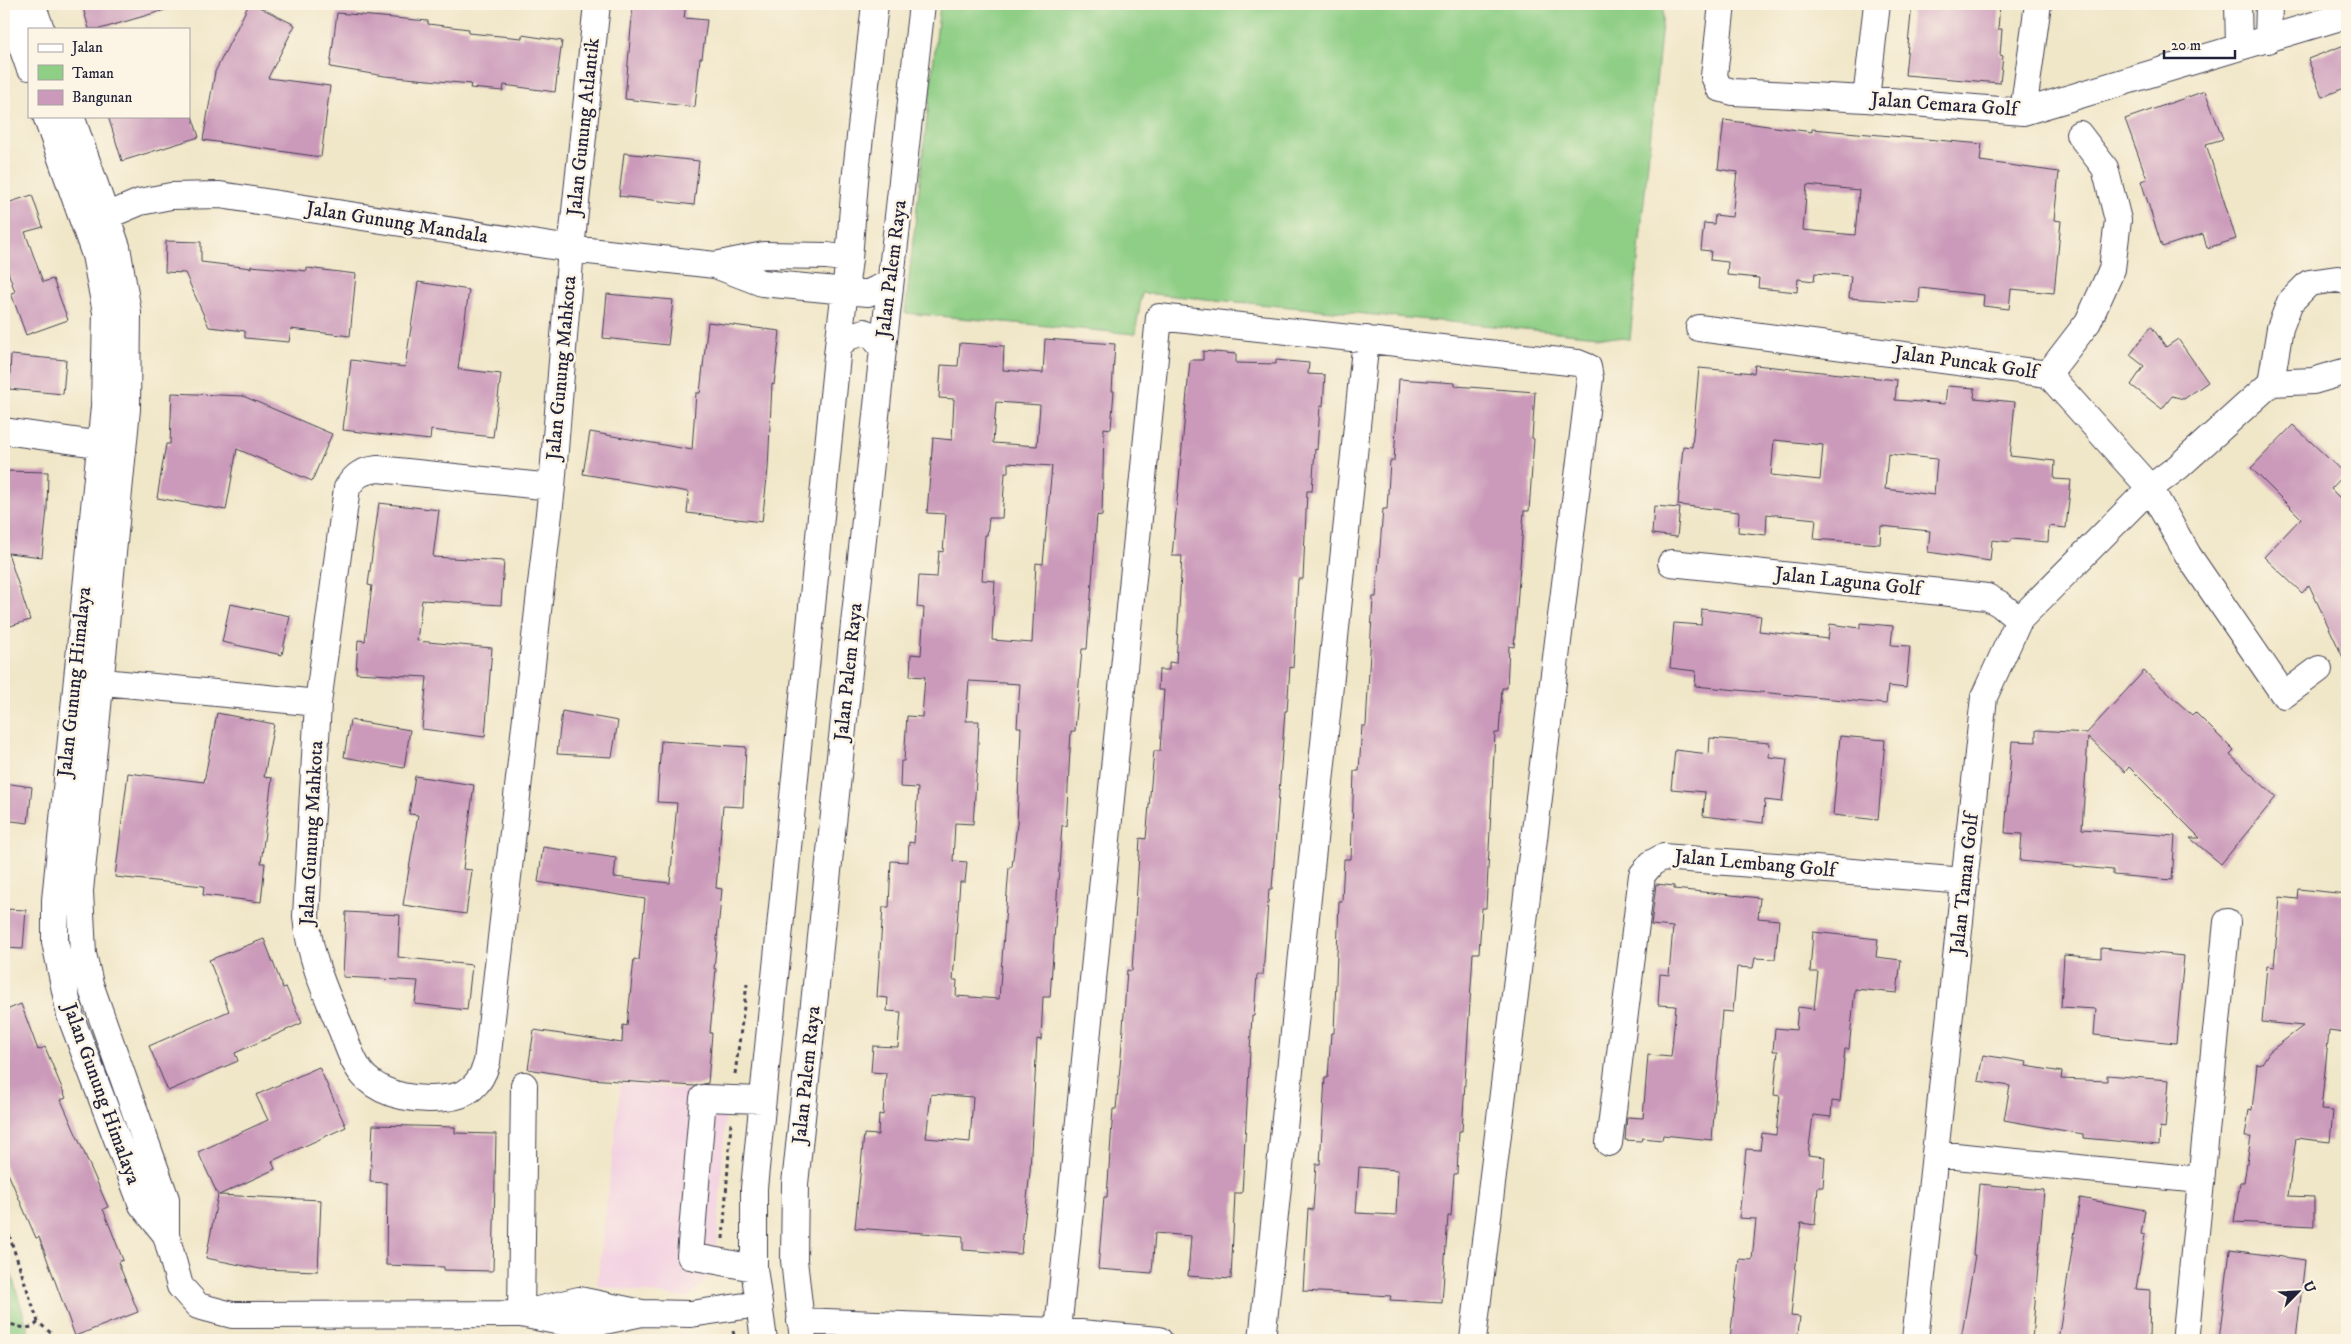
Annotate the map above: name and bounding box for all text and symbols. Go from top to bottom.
legend [28,28,190,118]
scale bar [2164,28,2235,60]
text: 20 m [2171,36,2201,55]
street label: Jalan Gunung Atlantik [562,37,606,219]
text: Jalan [70,38,103,57]
text: Taman [72,64,114,83]
street label: Jalan Cemara Golf [1868,87,2022,123]
text: Bangunan [72,88,132,107]
street label: Jalan Gunung Mandala [302,196,490,250]
street label: Jalan Palem Raya [871,198,913,341]
street label: Jalan Gunung Mahkota [541,274,583,463]
street label: Jalan Puncak Golf [1891,340,2043,386]
street label: Jalan Laguna Golf [1772,562,1926,602]
street label: Jalan Gunung Himalaya [52,585,97,780]
street label: Jalan Palem Raya [829,601,869,744]
street label: Jalan Gunung Mahkota [295,739,329,928]
street label: Jalan Taman Golf [1945,809,1985,958]
street label: Jalan Lembang Golf [1672,844,1840,884]
street label: Jalan Gunung Himalaya [56,998,146,1189]
street label: Jalan Palem Raya [787,1004,827,1147]
north arrow [2274,1266,2324,1316]
text: U [2299,1279,2319,1296]

